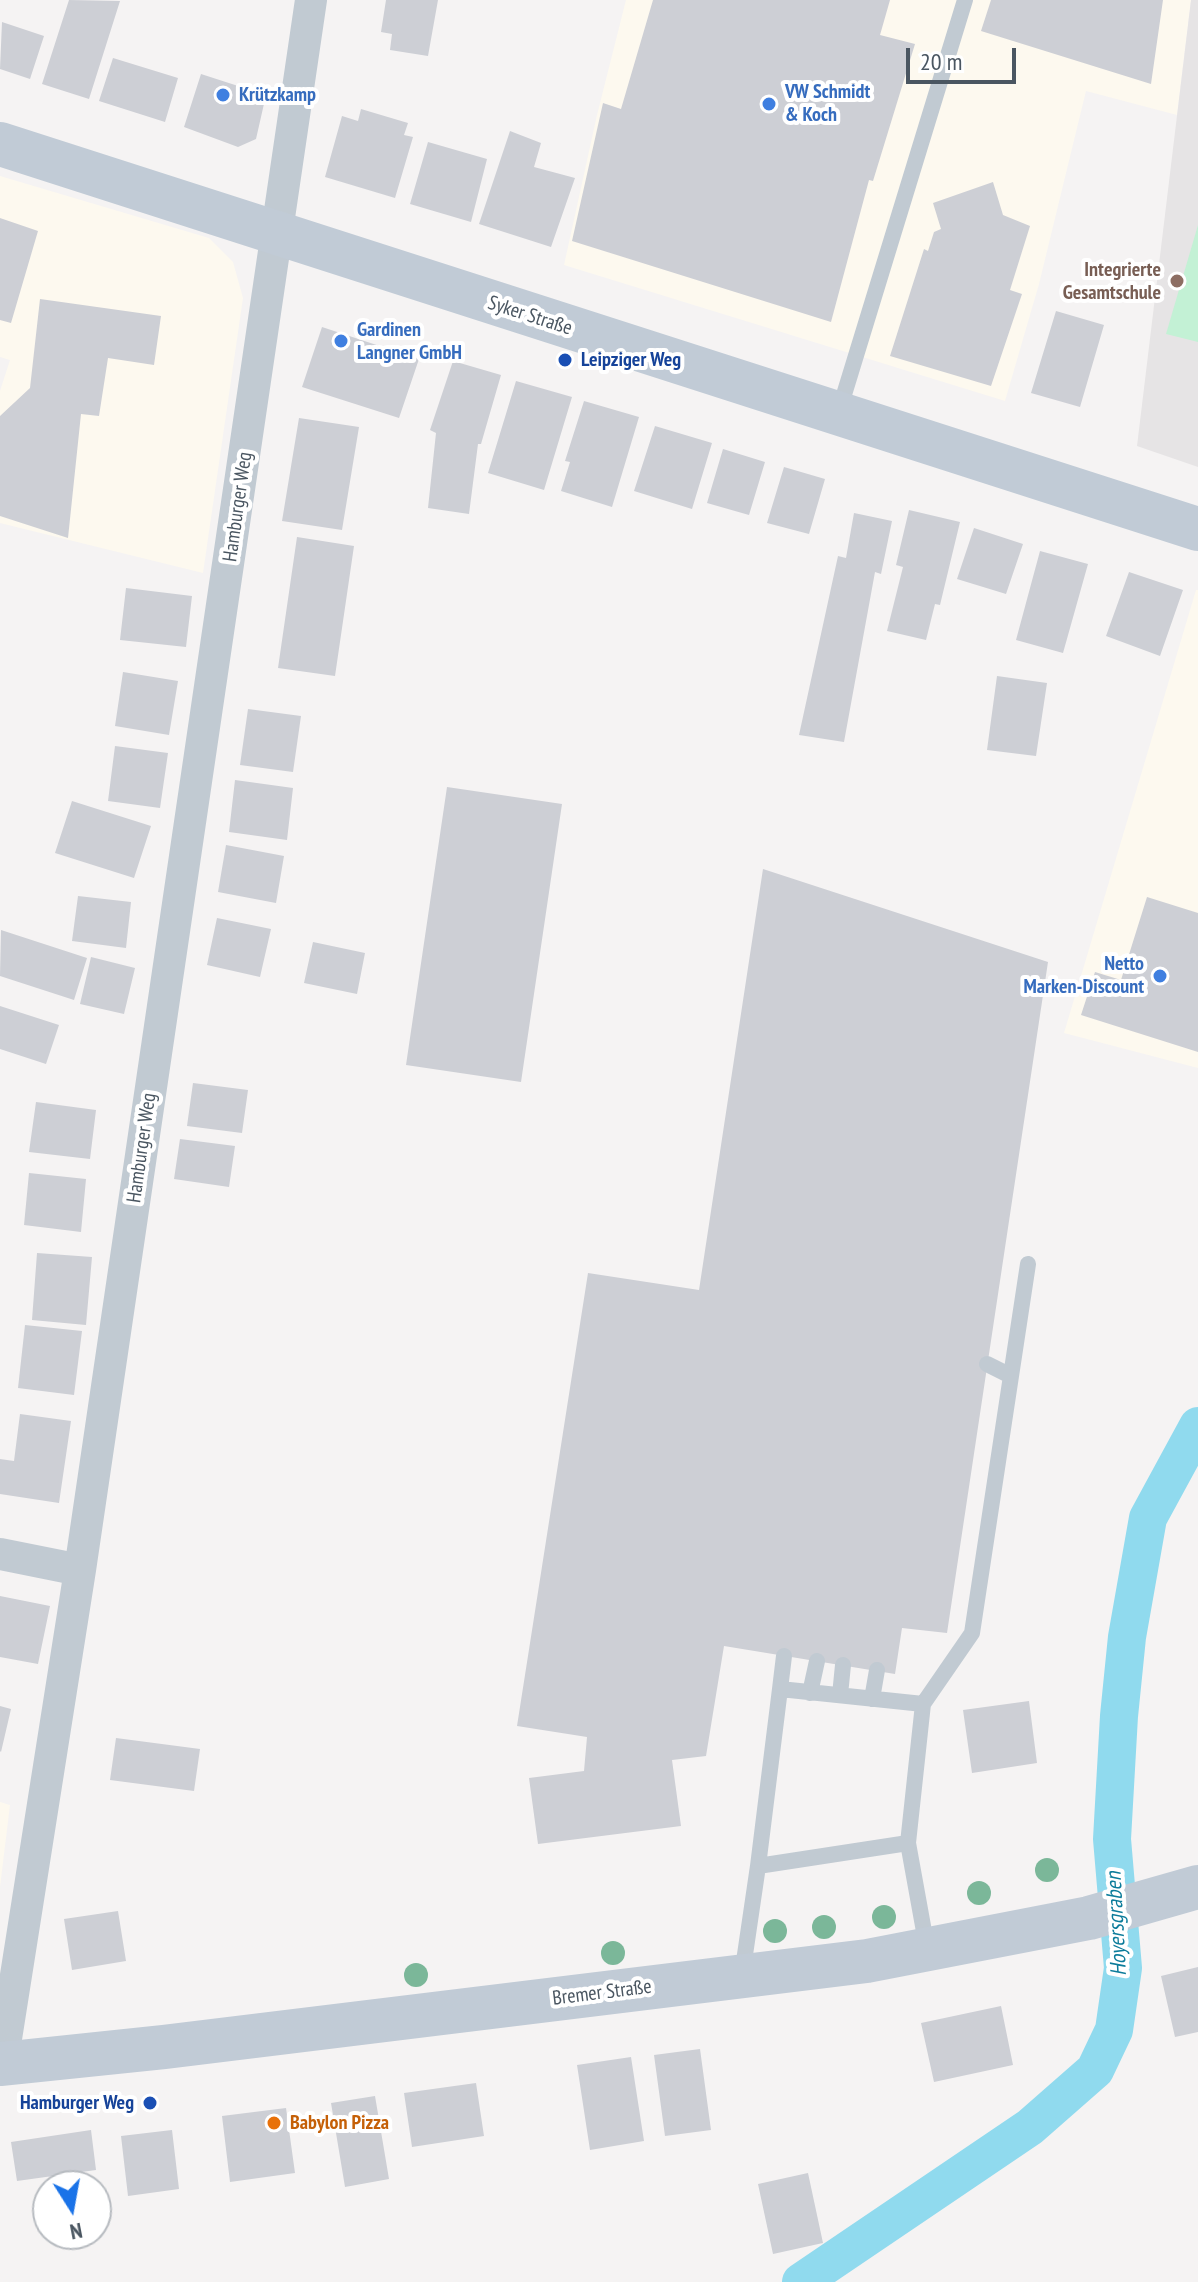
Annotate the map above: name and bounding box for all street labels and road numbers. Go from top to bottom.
street label: Syker Straße [485,291,575,341]
street label: Hamburger Weg [218,451,258,563]
street label: Hamburger Weg [122,1092,162,1204]
street label: Bremer Straße [551,1975,653,2011]

